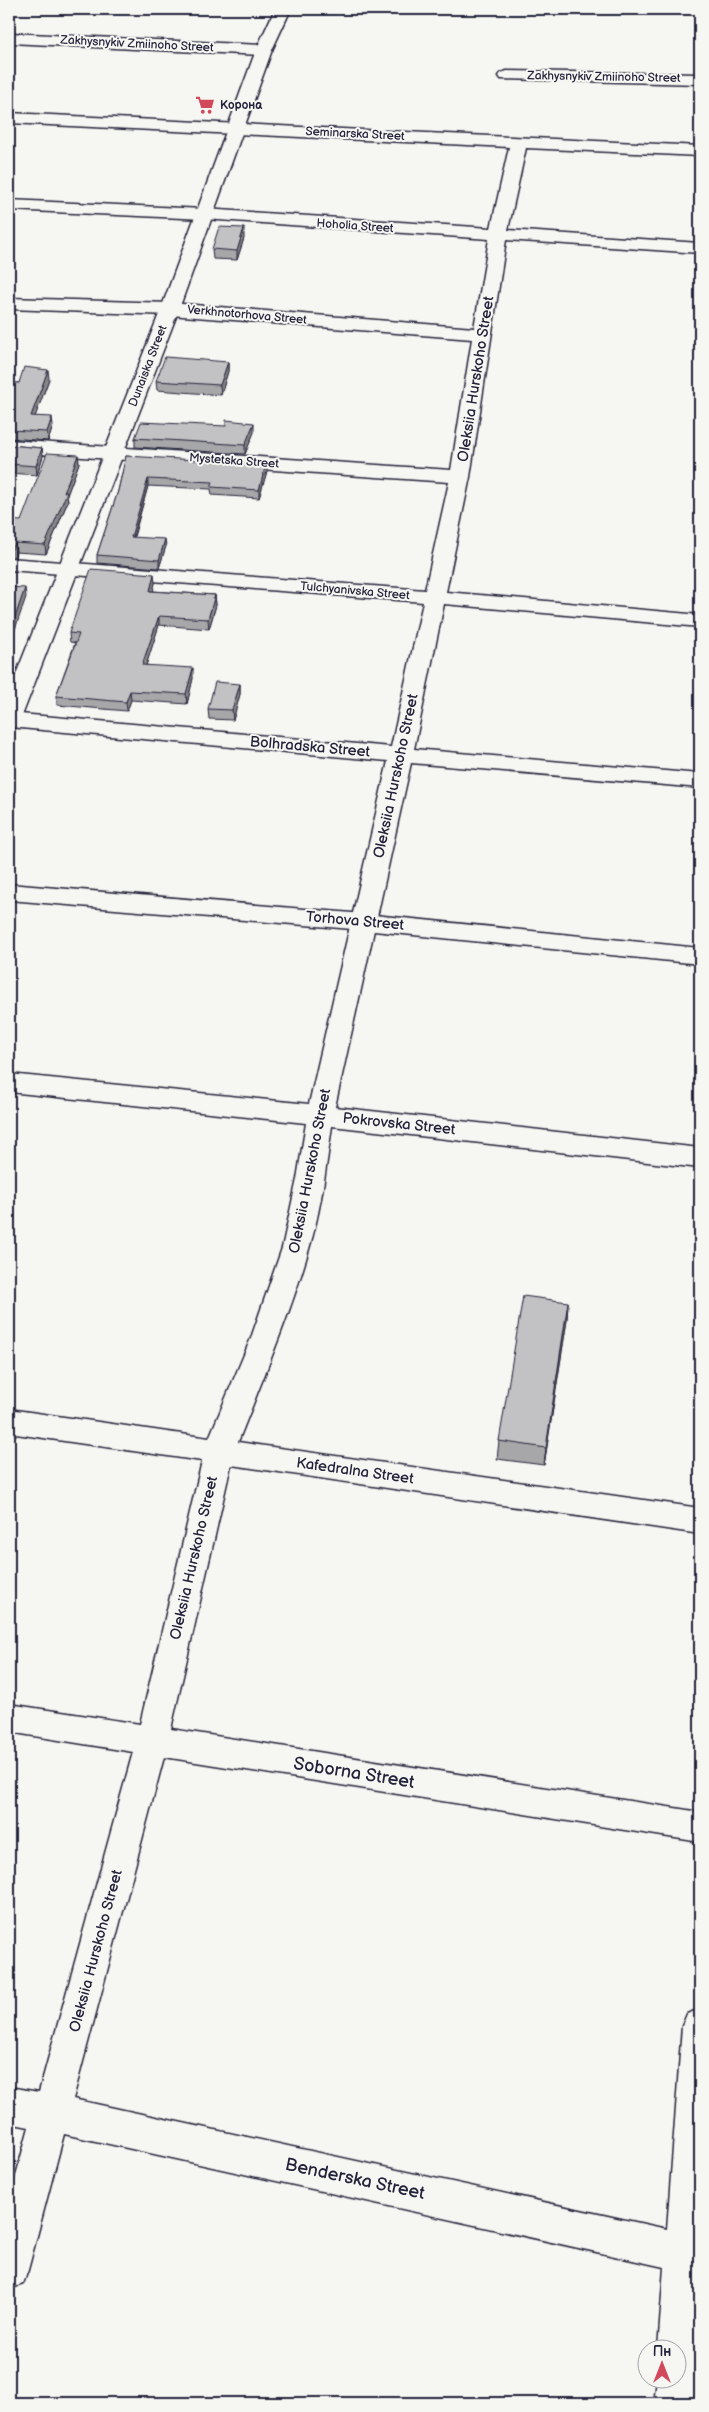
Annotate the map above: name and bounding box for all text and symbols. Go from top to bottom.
street label: Zakhysnykiv Zmiinoho Street [59,32,214,56]
street label: Zakhysnykiv Zmiinoho Street [526,68,681,86]
supermarket icon: Корона [194,94,216,116]
place label: Корона [220,98,263,113]
street label: Seminarska Street [305,124,405,144]
street label: Hoholia Street [316,216,394,236]
street label: Oleksiia Hurskoho Street [454,294,499,463]
street label: Verkhnotorhova Street [187,302,308,328]
street label: Dunaiska Street [126,323,171,409]
street label: Mystetska Street [189,450,280,472]
street label: Tulchyanivska Street [300,579,411,603]
street label: Oleksiia Hurskoho Street [369,692,423,860]
street label: Bolhradska Street [249,732,371,762]
street label: Torhova Street [305,907,405,935]
street label: Oleksiia Hurskoho Street [285,1087,335,1255]
street label: Pokrovska Street [342,1109,457,1139]
street label: Kafedralna Street [295,1453,415,1489]
street label: Oleksiia Hurskoho Street [166,1474,222,1642]
street label: Soborna Street [292,1753,416,1793]
street label: Oleksiia Hurskoho Street [65,1867,127,2034]
street label: Benderska Street [283,2154,427,2204]
north arrow [636,2340,686,2390]
text: Пн [653,2343,671,2360]

